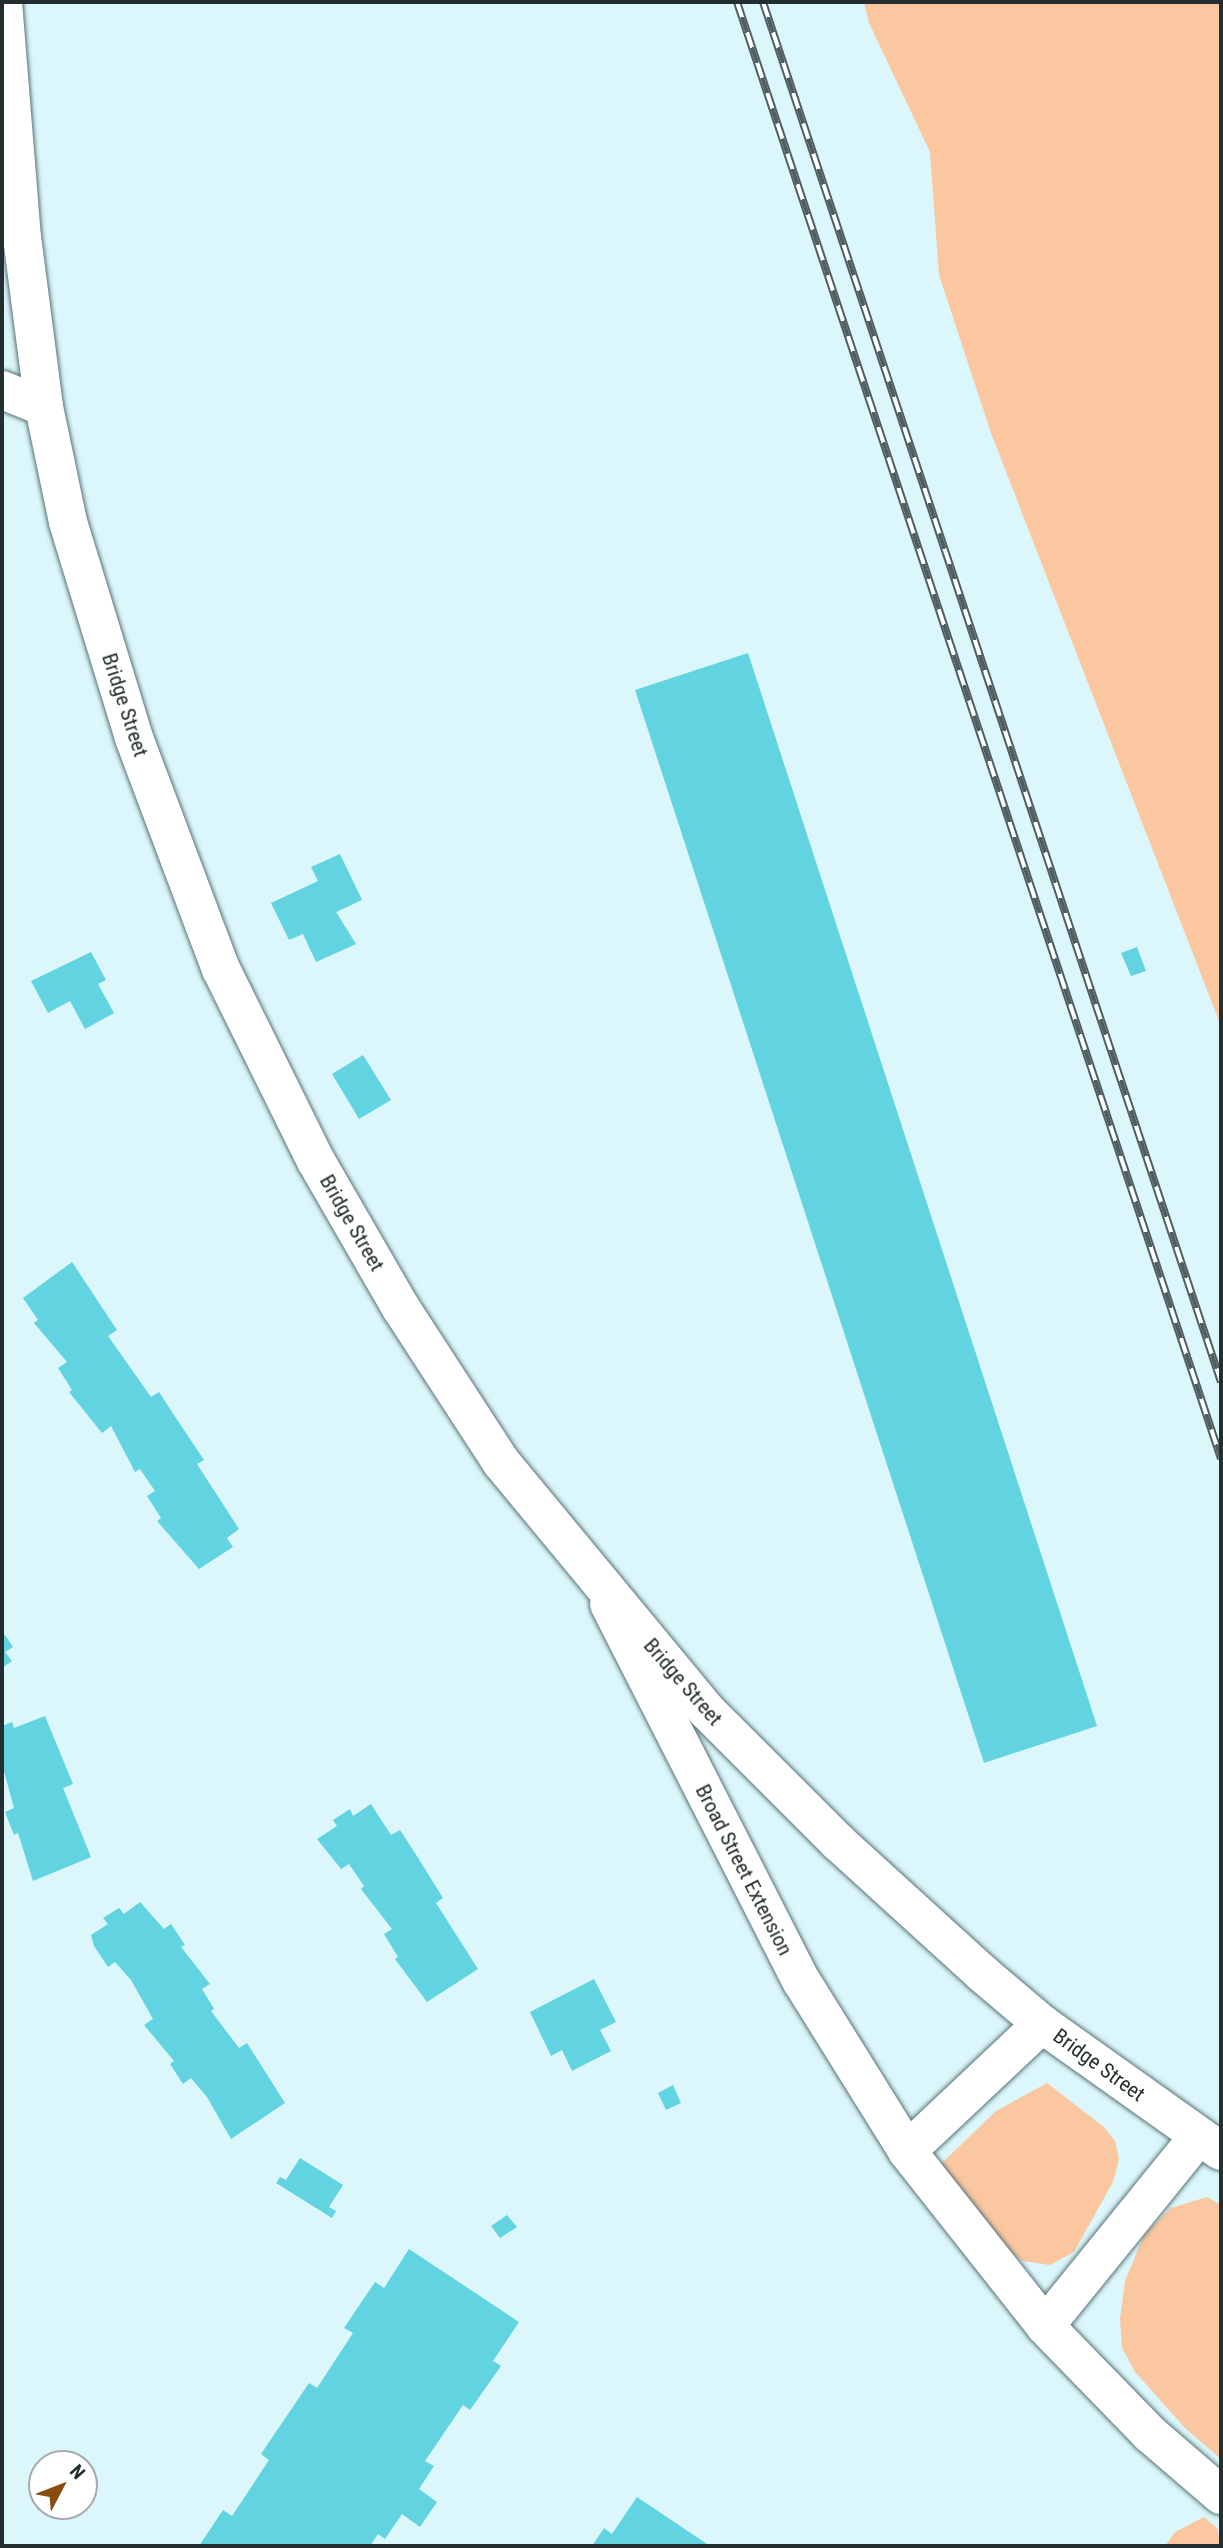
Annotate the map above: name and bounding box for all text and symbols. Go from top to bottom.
street label: Bridge Street [96,650,154,760]
street label: Bridge Street [314,1170,390,1276]
street label: Bridge Street [638,1633,728,1731]
street label: Broad Street Extension [690,1780,798,1960]
street label: Bridge Street [1048,2023,1150,2107]
north arrow [28,2450,98,2520]
text: N [65,2460,90,2484]

